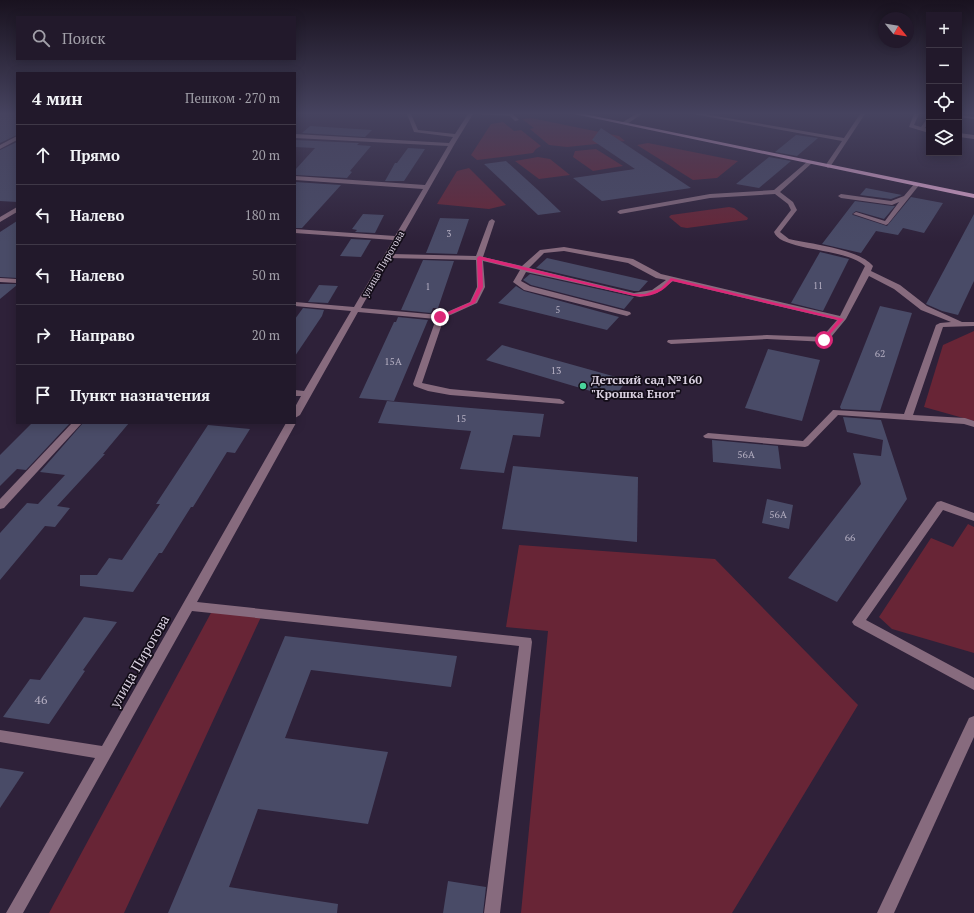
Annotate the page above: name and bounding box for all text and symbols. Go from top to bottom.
north arrow [878,12,914,48]
map controls [926,12,962,156]
button: + [926,12,962,48]
search box [16,16,296,60]
icon: search [30,27,52,49]
text: Поиск [62,28,105,48]
button: − [926,48,962,84]
button: locate [926,84,962,120]
text: 4 мин [32,87,82,110]
text: Пешком · 270 m [185,89,280,107]
button: layers [926,120,962,156]
icon: ahead [32,144,54,166]
text: Прямо [70,145,120,165]
text: 20 m [252,146,280,164]
icon: left [32,204,54,226]
text: Налево [70,205,124,225]
text: 180 m [245,206,280,224]
street label: улица Пирогова [358,228,407,300]
house number: 3 [447,228,452,240]
icon: left [32,264,54,286]
text: Налево [70,265,124,285]
text: 50 m [252,266,280,284]
house number: 11 [813,280,823,292]
house number: 1 [426,281,430,293]
house number: 5 [556,304,561,316]
route end [431,308,449,326]
icon: right [32,324,54,346]
text: Направо [70,325,135,345]
text: 20 m [252,326,280,344]
route start [815,331,833,349]
house number: 62 [875,347,885,360]
house number: 15А [384,355,402,368]
house number: 13 [551,364,561,377]
place label: Детский сад №160 "Крошка Енот" [591,372,702,401]
marker: Детский сад №160 "Крошка Енот" [578,381,588,391]
icon: arrive [32,384,54,406]
text: Пункт назначения [70,385,210,405]
house number: 15 [456,412,466,425]
house number: 56А [737,448,755,461]
house number: 56А [769,508,787,521]
house number: 66 [845,531,856,544]
street label: улица Пирогова [104,611,173,712]
house number: 46 [35,692,48,707]

